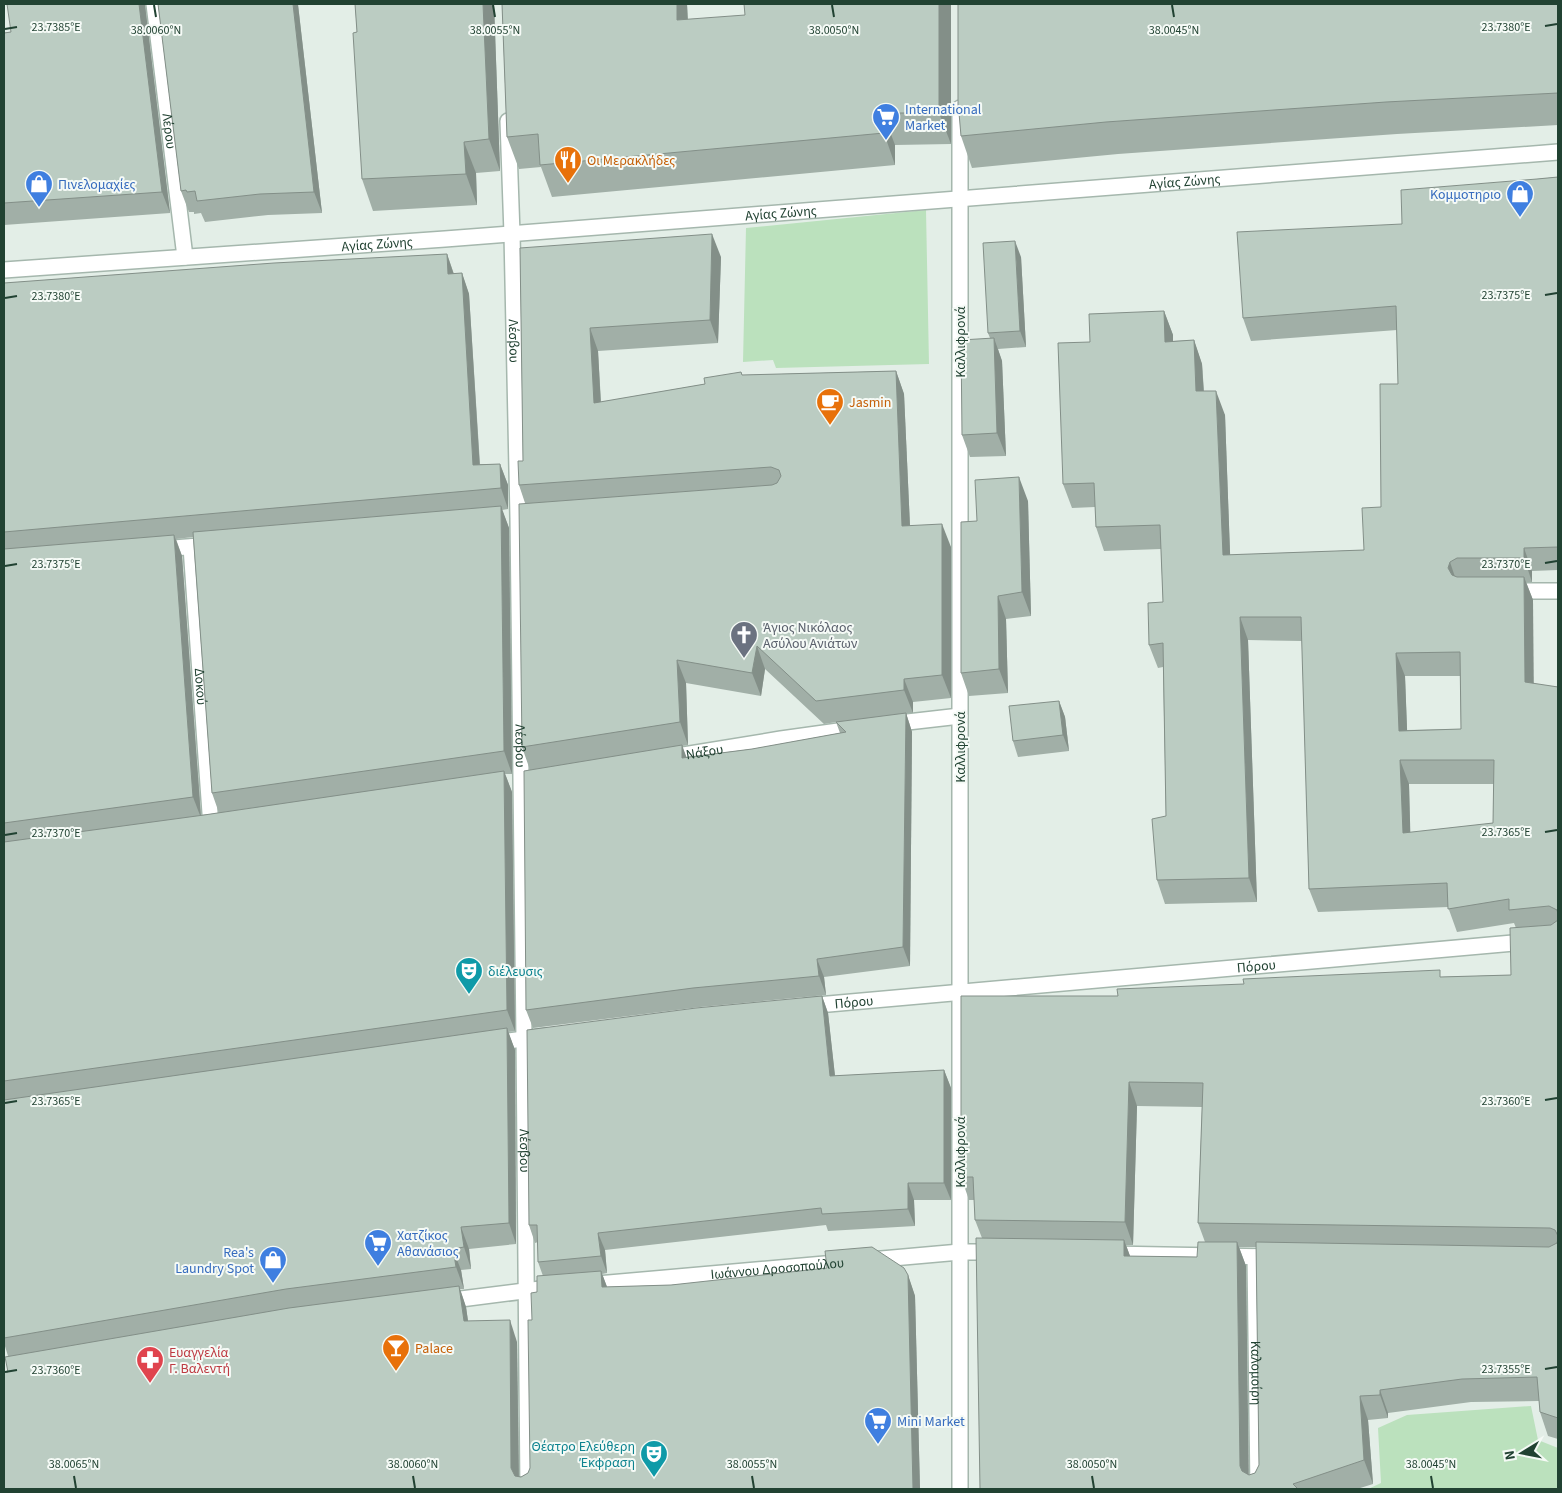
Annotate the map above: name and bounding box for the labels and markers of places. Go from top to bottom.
place label: International Market [905,100,982,136]
supermarket icon: International Market [871,102,901,141]
restaurant icon: Οι Μερακλήδες [553,145,583,184]
place label: Οι Μερακλήδες [587,151,675,171]
shop icon: Πινελομαχίες [24,169,54,208]
place label: Πινελομαχίες [58,175,136,195]
shop icon: Κομμοτηριο [1505,179,1535,218]
place label: Κομμοτηριο [1430,185,1501,205]
cafe icon: Jasmin [815,387,845,426]
place label: Jasmin [849,393,891,413]
place label: Άγιος Νικόλαος Ασύλου Ανιάτων [763,618,858,654]
church icon: Άγιος Νικόλαος Ασύλου Ανιάτων [729,620,759,659]
theatre icon: διέλευσις [454,956,484,995]
place label: διέλευσις [488,962,543,982]
place label: Χατζίκος Αθανάσιος [397,1226,459,1262]
supermarket icon: Χατζίκος Αθανάσιος [363,1228,393,1267]
place label: Rea's Laundry Spot [175,1243,254,1279]
shop icon: Rea's Laundry Spot [258,1245,288,1284]
bar icon: Palace [381,1333,411,1372]
place label: Palace [415,1339,453,1359]
place label: Ευαγγελία Γ. Βαλεντή [169,1343,230,1379]
pharmacy icon: Ευαγγελία Γ. Βαλεντή [135,1345,165,1384]
supermarket icon: Mini Market [863,1406,893,1445]
place label: Mini Market [897,1412,965,1432]
place label: Θέατρο Ελεύθερη Έκφραση [531,1437,635,1473]
theatre icon: Θέατρο Ελεύθερη Έκφραση [639,1439,669,1478]

